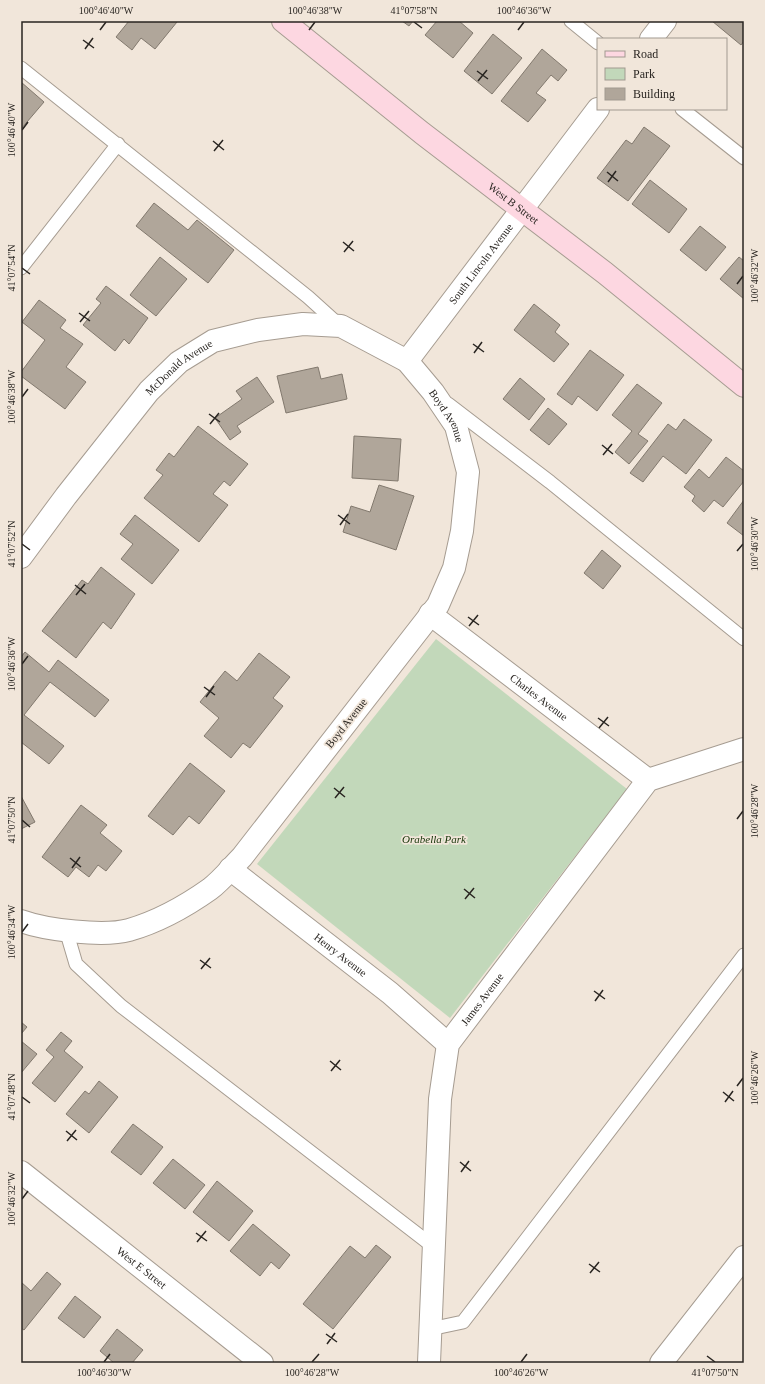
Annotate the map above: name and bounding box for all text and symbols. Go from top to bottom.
text: 100°46'40"W [79,5,134,16]
text: 100°46'38"W [288,5,343,16]
text: 41°07'58"N [390,5,438,16]
text: 100°46'36"W [497,5,552,16]
legend [597,38,727,110]
text: Road [633,47,658,61]
text: Park [633,67,655,81]
text: Building [633,87,675,101]
text: 100°46'40"W [6,102,17,157]
street label: West B Street [486,180,541,226]
street label: South Lincoln Avenue [446,221,515,307]
text: 41°07'54"N [6,244,17,292]
text: 100°46'32"W [749,248,760,303]
street label: McDonald Avenue [143,337,215,397]
text: 100°46'38"W [6,369,17,424]
street label: Boyd Avenue [427,387,466,443]
text: 100°46'30"W [749,516,760,571]
text: 41°07'52"N [6,520,17,568]
text: 100°46'36"W [6,636,17,691]
street label: Charles Avenue [508,671,570,723]
street label: Boyd Avenue [323,696,369,750]
text: 100°46'28"W [749,783,760,838]
text: 41°07'50"N [6,796,17,844]
park label: Orabella Park [402,833,467,845]
text: 100°46'34"W [6,904,17,959]
street label: Henry Avenue [312,931,369,979]
street label: James Avenue [458,971,506,1028]
text: 100°46'26"W [749,1050,760,1105]
text: 41°07'48"N [6,1073,17,1121]
text: 100°46'32"W [6,1171,17,1226]
street label: West E Street [115,1244,169,1291]
text: 100°46'30"W [77,1367,132,1378]
text: 100°46'28"W [285,1367,340,1378]
text: 100°46'26"W [494,1367,549,1378]
text: 41°07'50"N [691,1367,739,1378]

